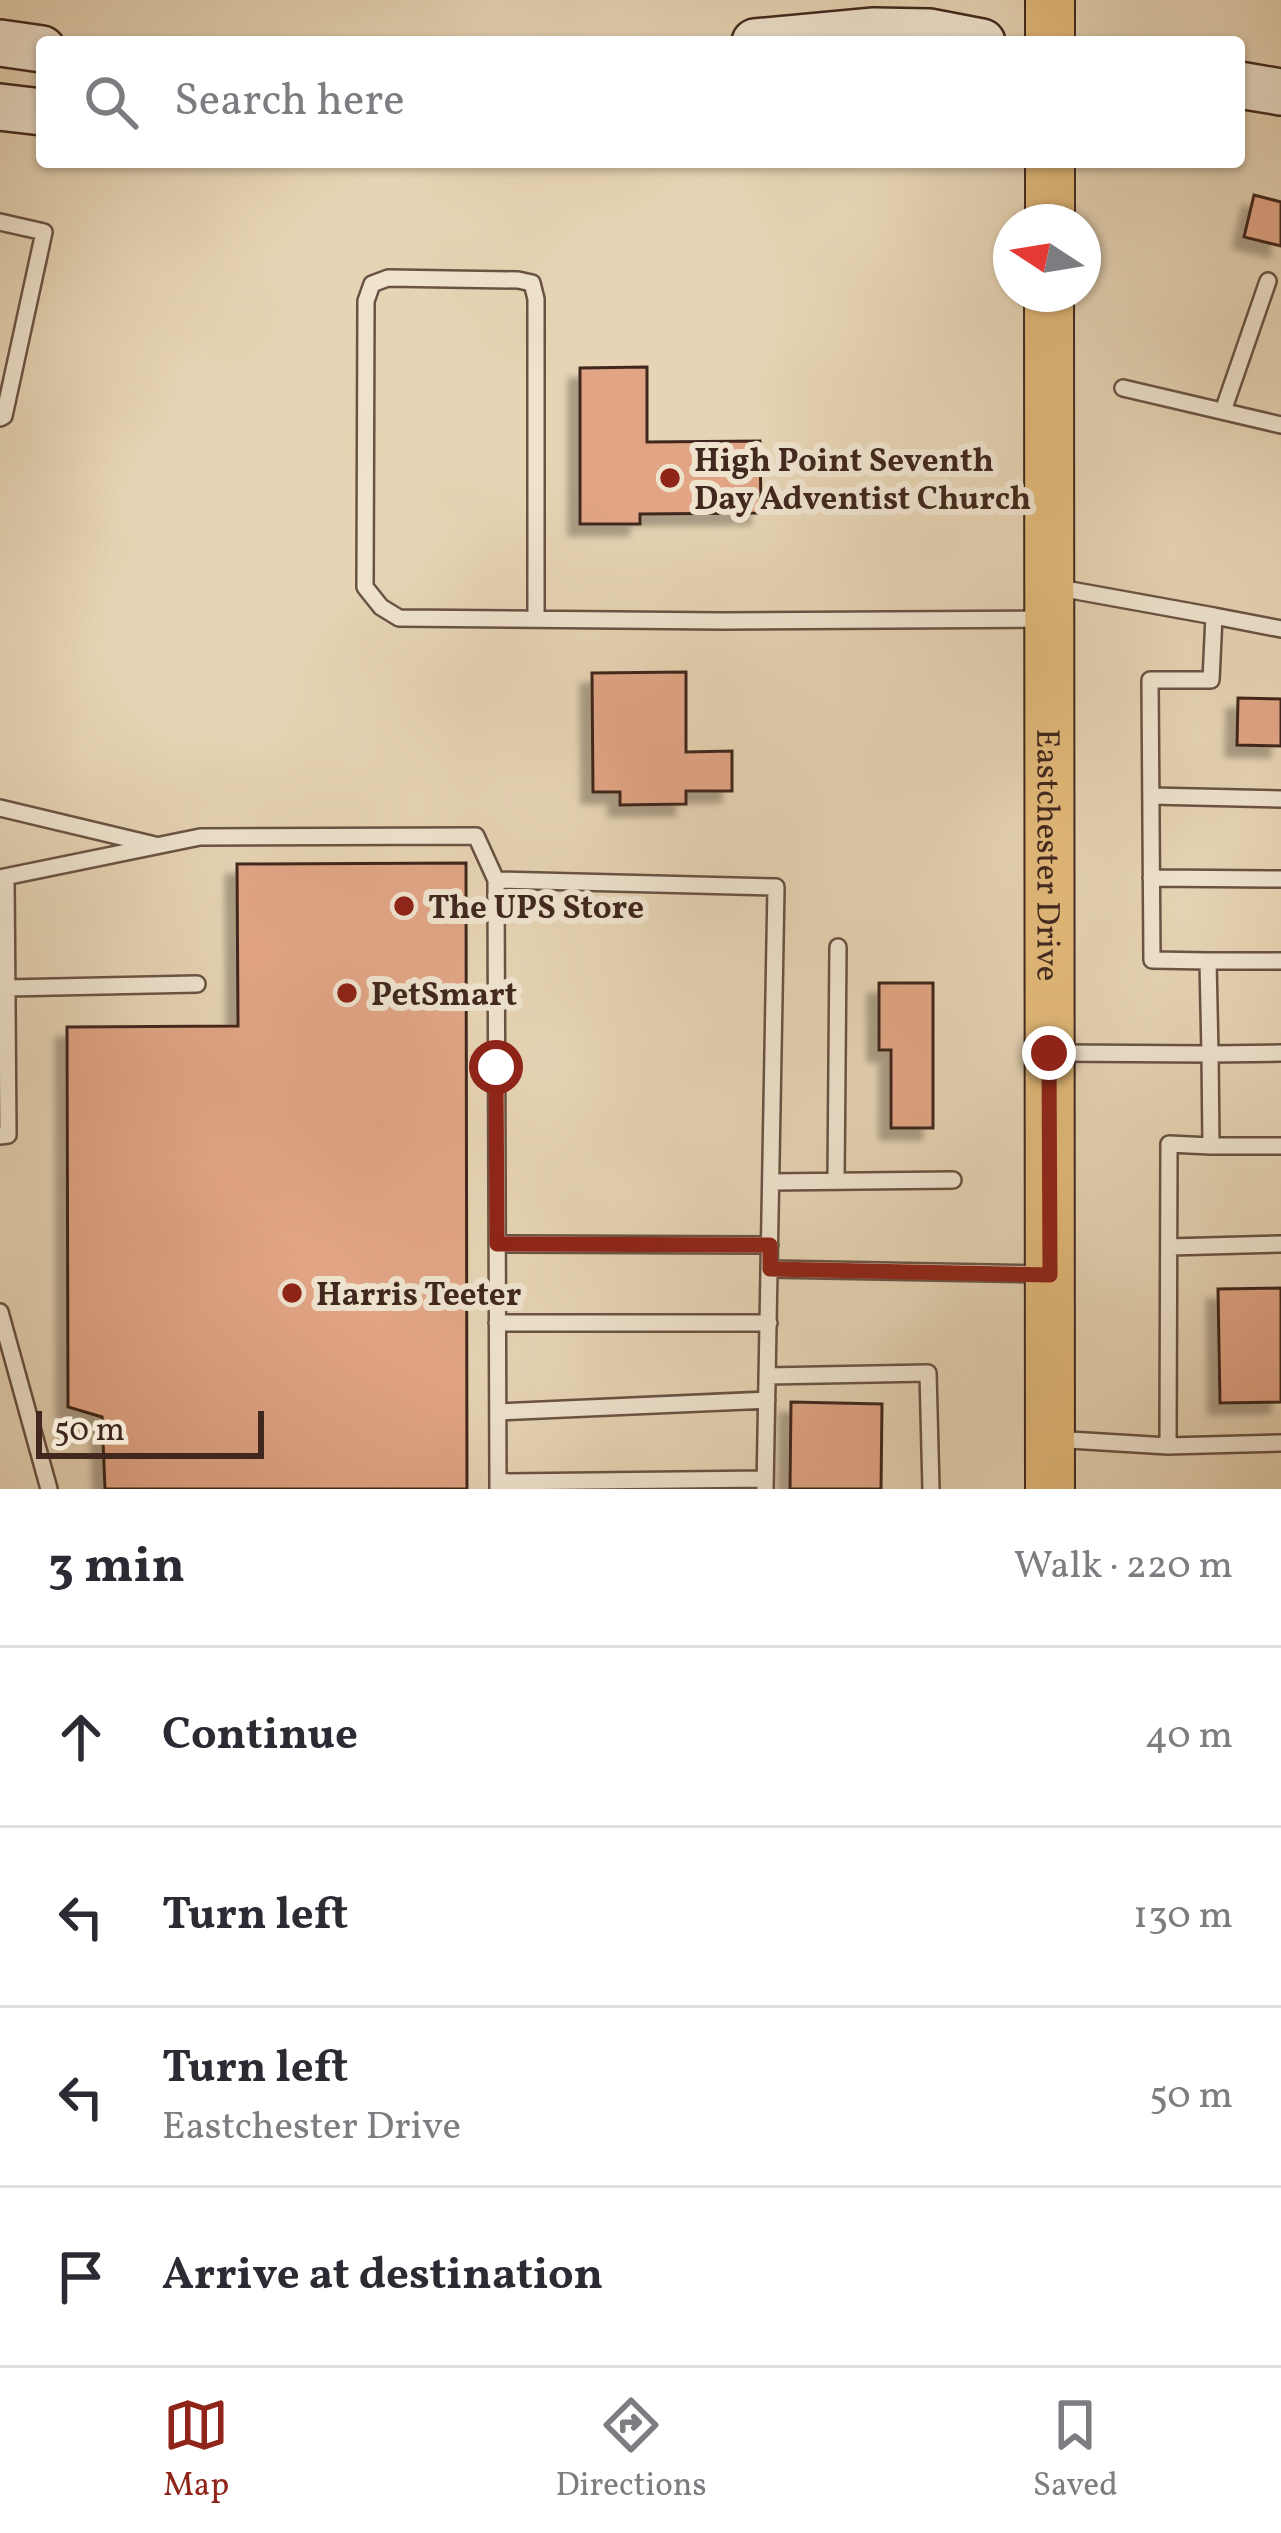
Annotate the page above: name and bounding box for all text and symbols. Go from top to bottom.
search box [36,36,1245,168]
icon: search [78,69,144,135]
text: Search here [174,71,405,134]
north arrow [993,204,1101,312]
place label: High Point Seventh Day Adventist Church [694,440,1031,524]
marker: High Point Seventh Day Adventist Church [657,465,683,491]
street label: Eastchester Drive [1022,728,1069,982]
place label: The UPS Store [428,887,644,933]
marker: The UPS Store [391,893,417,919]
place label: PetSmart [371,974,517,1020]
marker: PetSmart [334,980,360,1006]
route end [1022,1026,1076,1080]
route start [469,1040,523,1094]
place label: Harris Teeter [316,1274,522,1320]
marker: Harris Teeter [279,1280,305,1306]
scale bar [36,1405,264,1458]
text: 50 m [54,1409,125,1455]
text: 3 min [48,1532,185,1603]
text: Walk · 220 m [1014,1540,1233,1594]
icon: ahead [48,1704,114,1770]
text: Continue [162,1705,358,1768]
text: 40 m [1145,1710,1233,1764]
icon: left [48,1884,114,1950]
text: Turn left [162,1885,348,1948]
text: 130 m [1133,1890,1233,1944]
text: Turn left [162,2038,348,2101]
icon: left [48,2064,114,2130]
text: 50 m [1149,2070,1233,2124]
text: Eastchester Drive [162,2101,461,2155]
icon: arrive [48,2244,114,2310]
text: Arrive at destination [162,2245,603,2308]
tab: Map [163,2392,229,2510]
tab: Directions [555,2392,707,2510]
tab: Saved [1033,2392,1118,2510]

